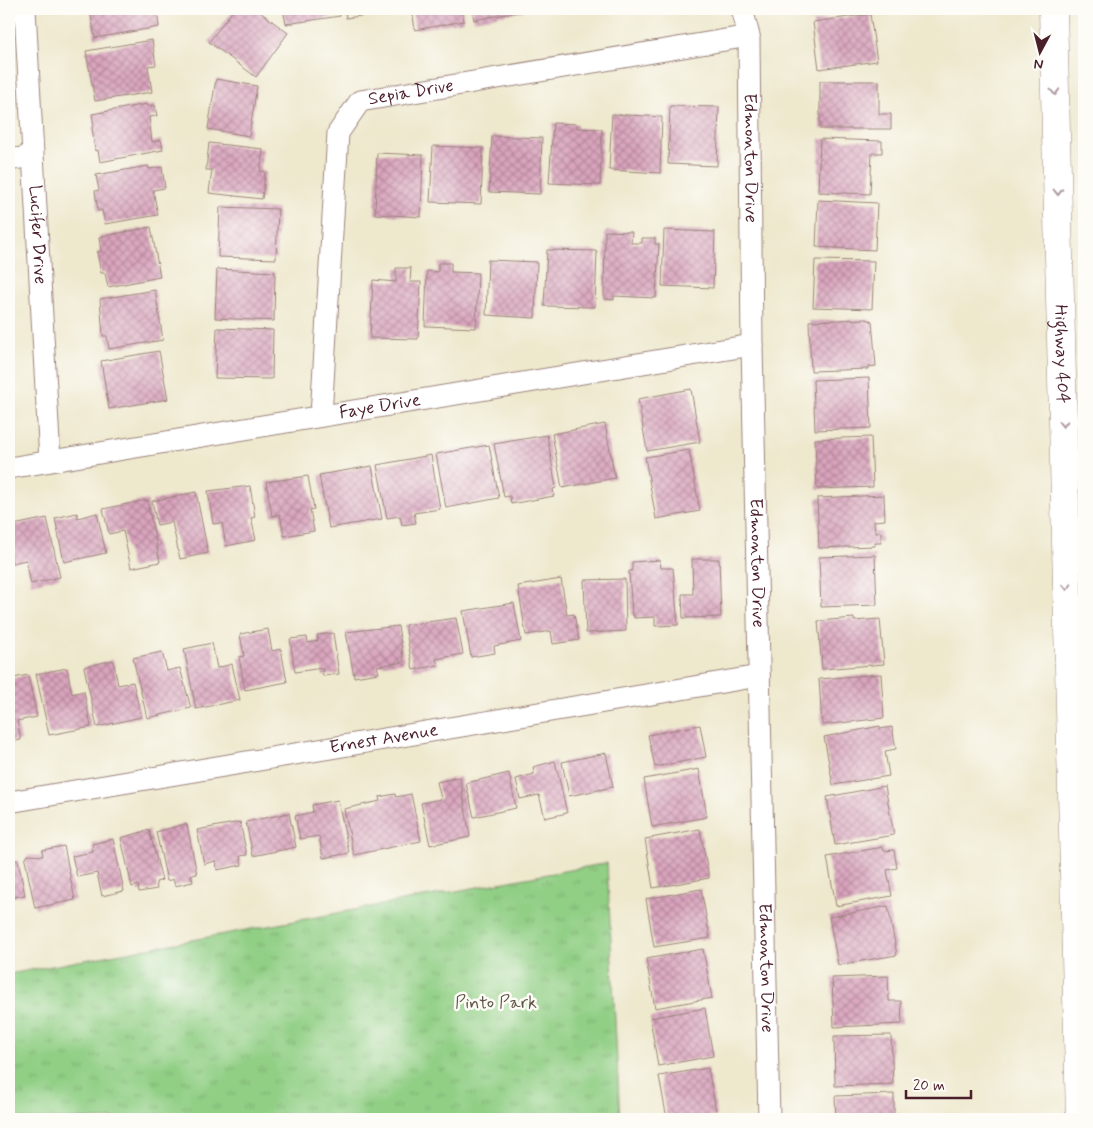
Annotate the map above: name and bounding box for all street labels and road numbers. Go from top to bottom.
street label: Sepia Drive [366,74,455,111]
street label: Edmonton Drive [738,93,763,223]
street label: Lucifer Drive [23,184,52,285]
street label: Highway 404 [1047,304,1075,404]
street label: Faye Drive [337,388,423,425]
street label: Edmonton Drive [743,498,770,628]
street label: Ernest Avenue [328,718,440,760]
street label: Edmonton Drive [752,903,779,1033]

